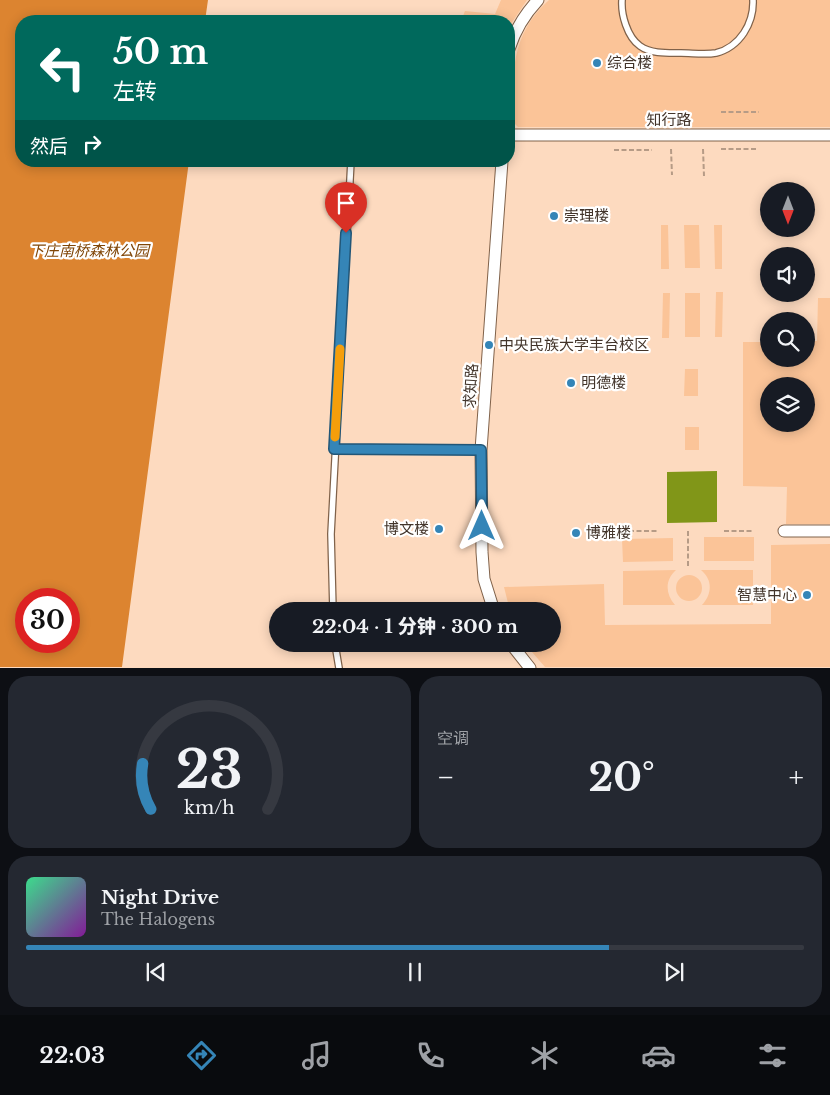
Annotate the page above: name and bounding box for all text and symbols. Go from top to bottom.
text: 50 m [113,30,208,73]
icon: left [30,35,95,100]
place label: 综合楼 [607,53,652,72]
marker: 综合楼 [591,57,603,69]
text: 左转 [113,78,157,105]
street label: 知行路 [646,110,692,129]
icon: right [78,130,106,158]
text: 然后 [30,135,68,158]
pin [325,182,367,233]
north arrow [760,182,815,238]
map controls [760,182,815,432]
icon: arrive [332,189,360,217]
place label: 崇理楼 [564,206,609,225]
marker: 崇理楼 [548,210,560,222]
park label: 下庄南桥森林公园 [29,241,151,260]
button: sound [760,247,815,302]
button: search [760,312,815,367]
place label: 中央民族大学丰台校区 [499,335,649,354]
marker: 中央民族大学丰台校区 [483,339,495,351]
street label: 求知路 [459,363,482,409]
place label: 明德楼 [581,373,626,392]
marker: 明德楼 [565,377,577,389]
button: layers [760,377,815,432]
position arrow [455,499,507,551]
place label: 博文楼 [384,519,429,538]
marker: 博文楼 [433,523,445,535]
place label: 博雅楼 [586,523,631,542]
marker: 博雅楼 [570,527,582,539]
place label: 智慧中心 [737,585,797,604]
speed limit sign: 30 [15,588,80,653]
marker: 智慧中心 [801,589,813,601]
text: 22:04 · 1 分钟 · 300 m [312,615,518,638]
text: 空调 [437,728,469,748]
text: 23 [176,738,243,802]
text: 20° [589,754,655,801]
text: − [437,760,455,795]
text: + [789,760,804,795]
text: km/h [184,797,235,819]
text: Night Drive [101,886,219,909]
text: The Halogens [101,909,215,929]
icon: previous [142,958,170,986]
icon: pause [401,958,429,986]
icon: next [660,958,688,986]
icon: directions [184,1038,219,1073]
icon: music [299,1038,334,1073]
icon: phone [413,1038,448,1073]
icon: climate [527,1038,562,1073]
icon: car [641,1038,676,1073]
icon: filters [755,1038,790,1073]
text: 22:03 [40,1042,105,1069]

